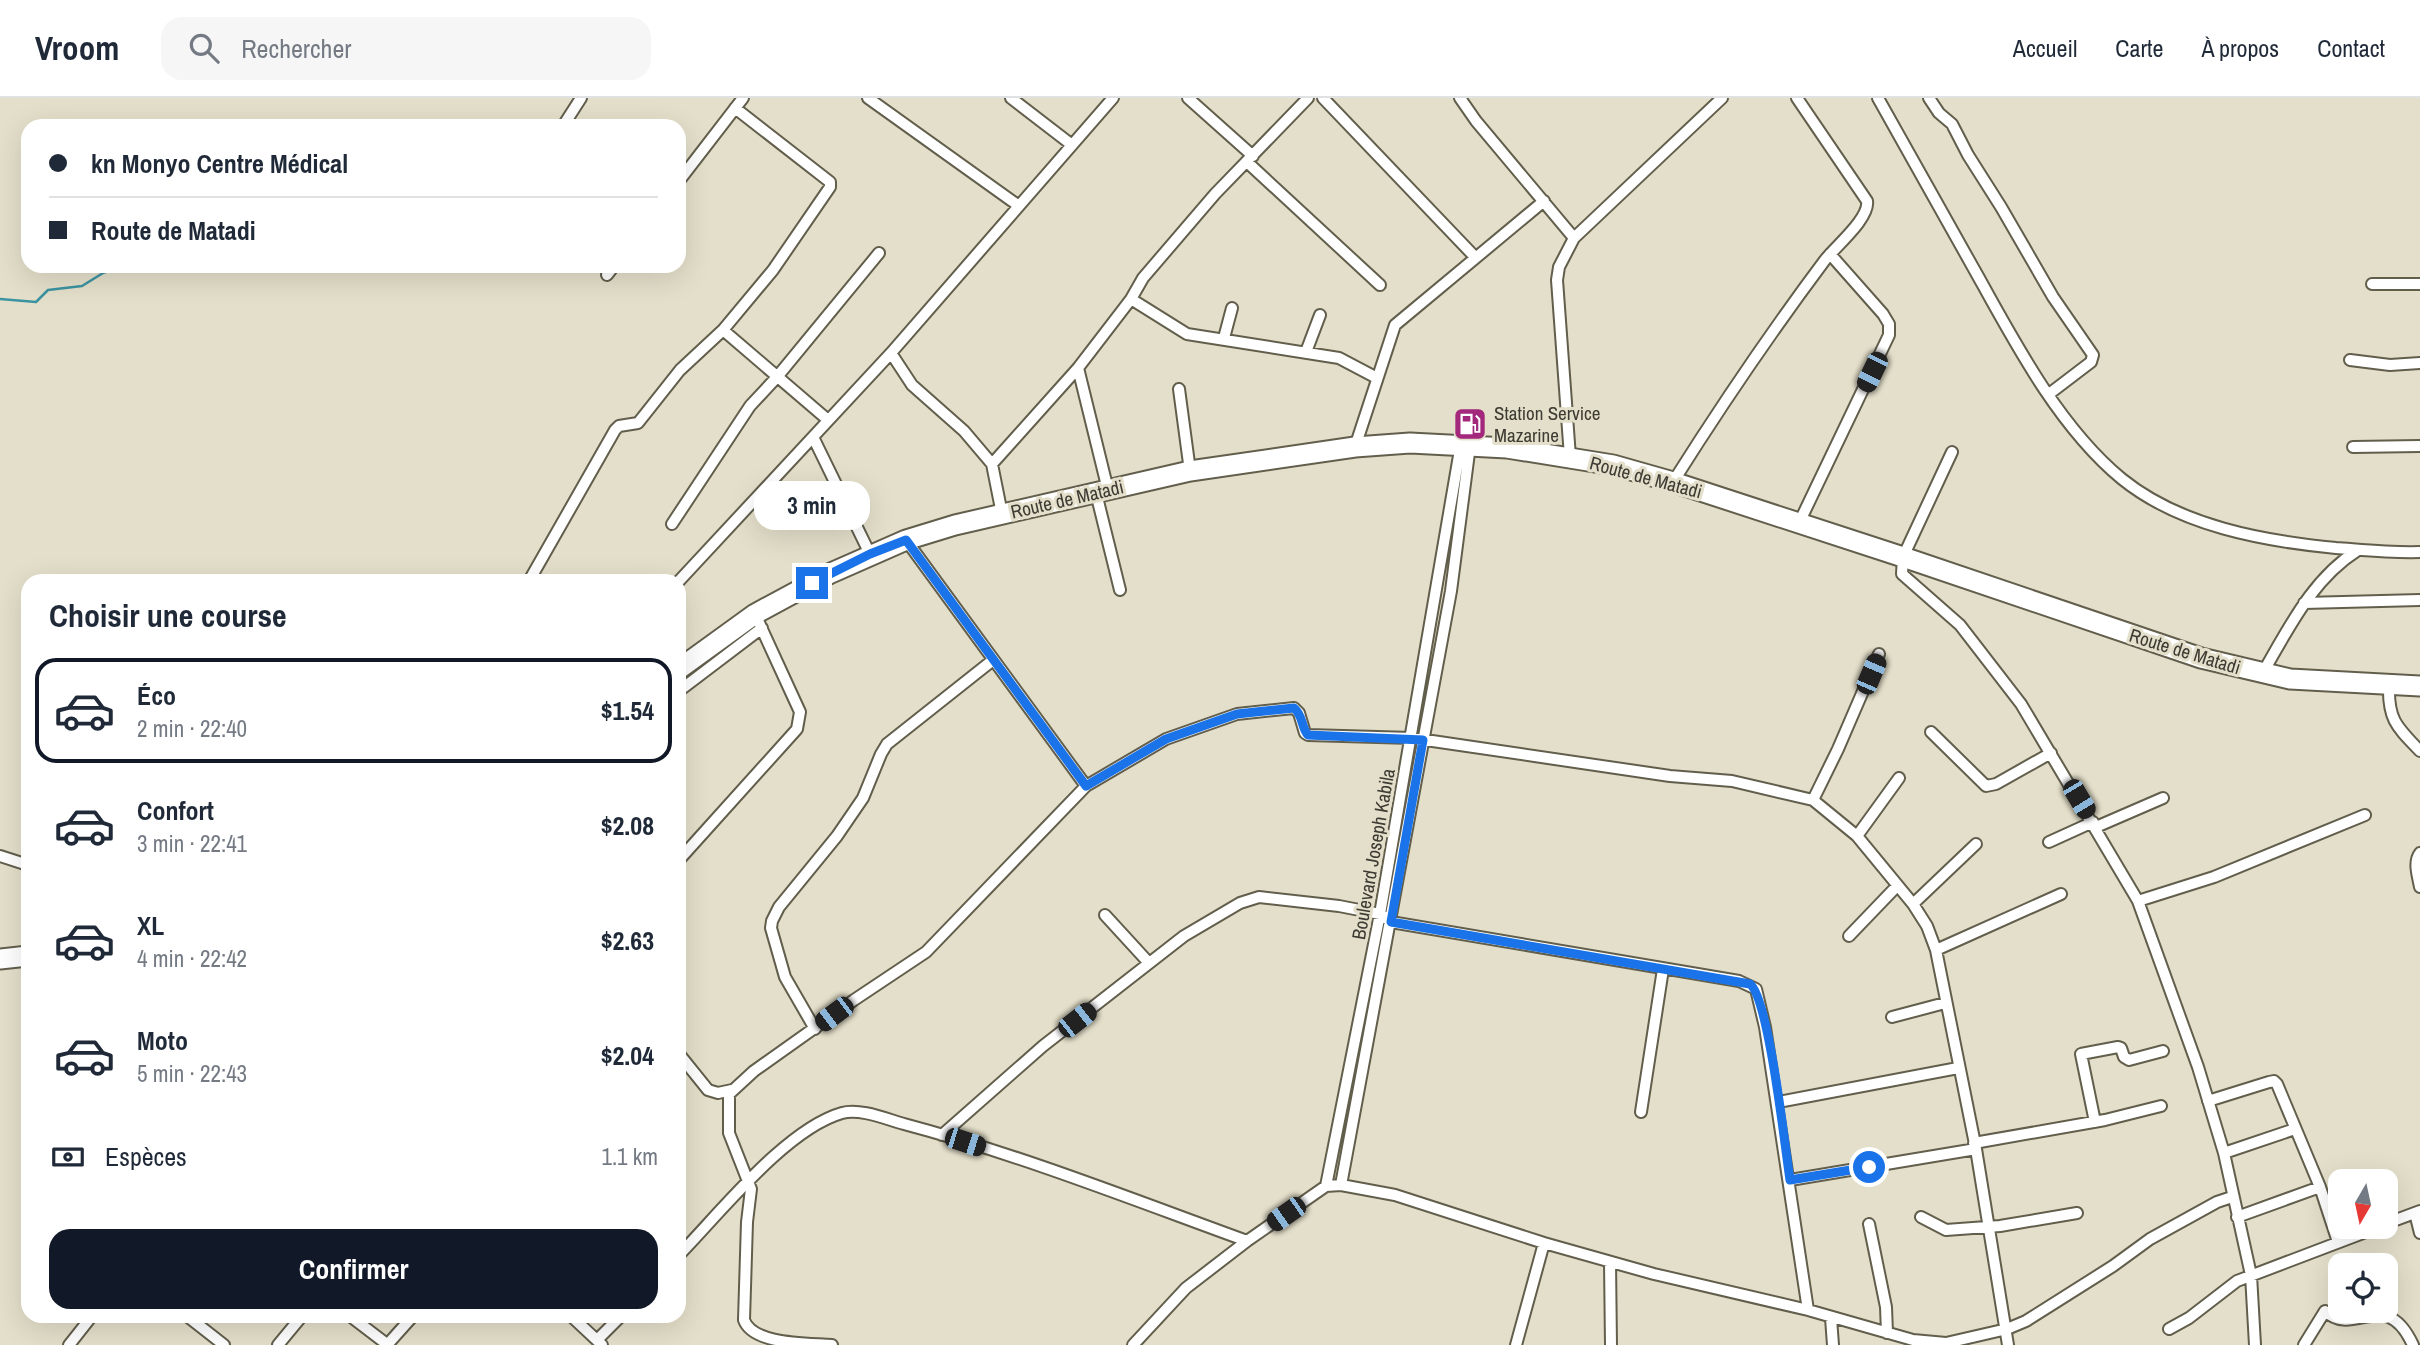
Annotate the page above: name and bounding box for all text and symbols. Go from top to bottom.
search box [161,17,651,80]
text: Vroom [35,26,119,70]
icon: search [185,29,223,67]
text: Rechercher [241,31,351,66]
text: Accueil [2013,32,2077,64]
text: Carte [2115,32,2163,64]
text: À propos [2201,32,2279,64]
text: Contact [2317,32,2385,64]
text: kn Monyo Centre Médical [91,146,348,181]
text: Route de Matadi [91,213,256,248]
car [1854,349,1891,395]
place label: Station Service Mazarine [1494,400,1601,448]
fuel station icon: Station Service Mazarine [1451,405,1489,443]
street label: Route de Matadi [1587,450,1705,504]
street label: Route de Matadi [1008,473,1126,525]
callout: 3 min [754,482,870,531]
text: 3 min [787,490,837,521]
route end [796,567,828,599]
text: Choisir une course [49,594,287,637]
street label: Route de Matadi [2126,622,2244,680]
car [1854,651,1889,697]
text: Éco [137,678,176,713]
icon: car [53,679,116,742]
text: $1.54 [601,693,654,728]
text: 2 min · 22:40 [137,713,247,744]
street label: Boulevard Joseph Kabila [1345,766,1401,942]
car [2060,776,2099,822]
text: Confort [137,793,214,828]
icon: car [53,794,116,857]
text: $2.08 [601,808,654,843]
text: 3 min · 22:41 [137,828,247,859]
text: XL [137,908,164,943]
icon: car [53,909,116,972]
text: $2.63 [601,923,654,958]
text: 4 min · 22:42 [137,943,247,974]
car [811,993,858,1035]
car [1054,999,1101,1041]
text: Moto [137,1023,188,1058]
icon: car [53,1024,116,1087]
text: $2.04 [601,1038,654,1073]
text: 5 min · 22:43 [137,1058,247,1089]
car [942,1126,989,1158]
icon: cash [49,1138,87,1176]
text: Espèces [105,1139,187,1174]
text: 1.1 km [601,1141,658,1172]
route start [1853,1151,1885,1183]
north arrow [2328,1169,2398,1239]
map controls [2328,1169,2398,1323]
car [1263,1193,1310,1235]
button: Confirmer [49,1229,658,1309]
button: locate [2328,1253,2398,1323]

